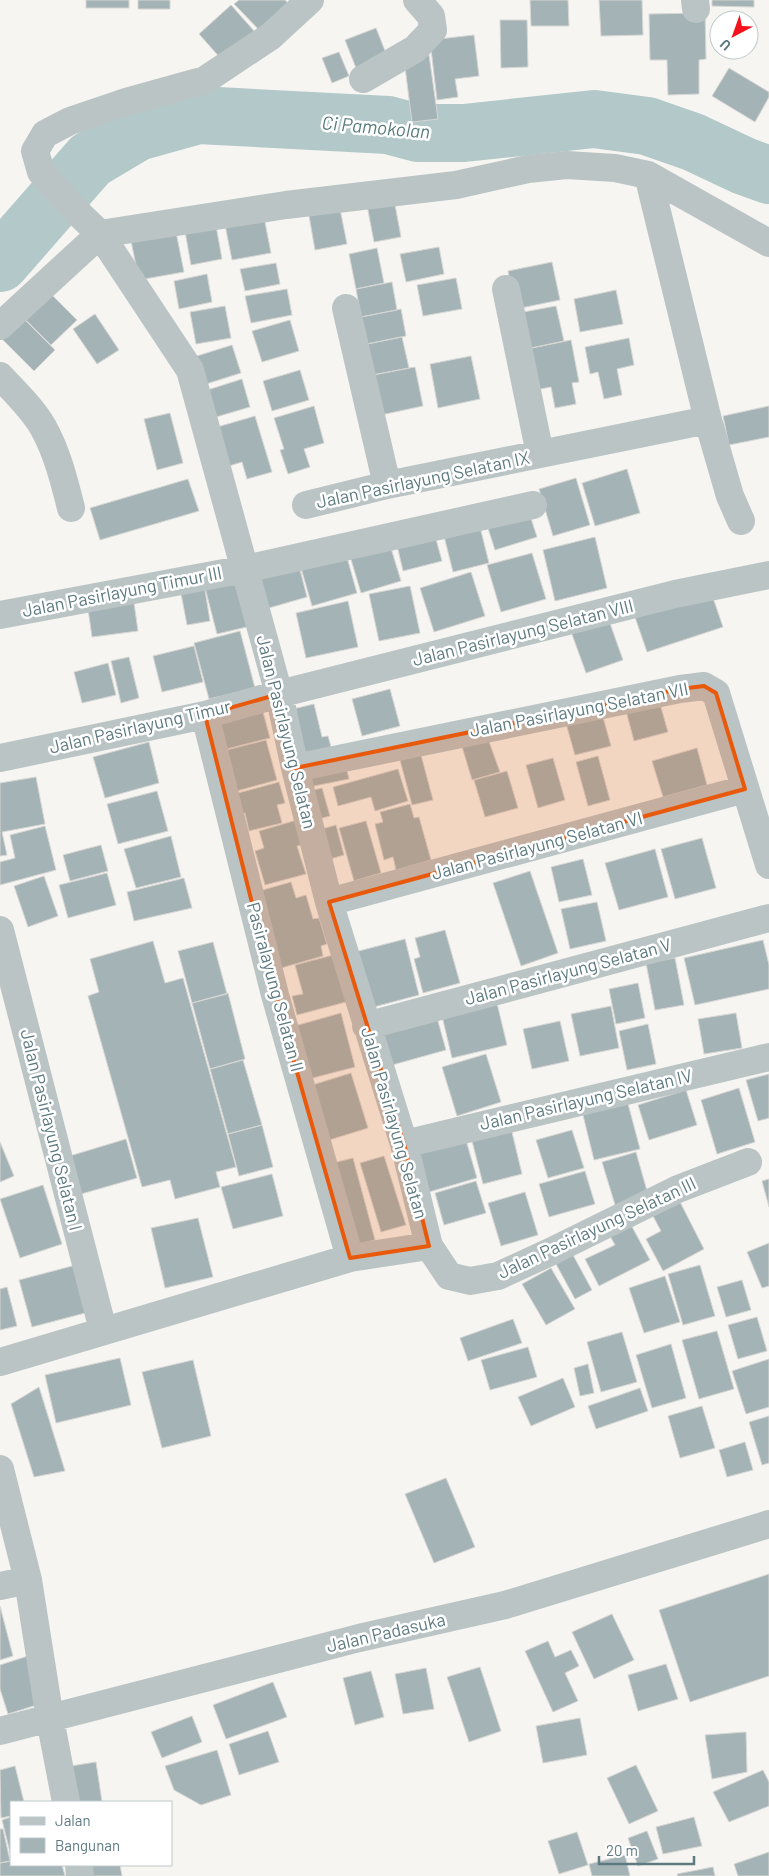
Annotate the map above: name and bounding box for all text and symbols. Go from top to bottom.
north arrow [709,10,759,60]
text: U [716,36,734,54]
water label: Ci Pamokolan [321,110,431,143]
street label: Jalan Pasirlayung Selatan IX [314,446,532,512]
street label: Jalan Pasirlayung Timur III [20,561,224,621]
street label: Jalan Pasirlayung Selatan VIII [410,594,636,670]
street label: Jalan Pasirlayung Selatan [252,633,322,831]
street label: Jalan Pasirlayung Selatan VII [468,677,690,741]
street label: Jalan Pasirlayung Timur [47,694,233,758]
street label: Jalan Pasirlayung Selatan VI [429,806,645,884]
street label: Pasiralayung Selatan II [243,900,309,1074]
street label: Jalan Pasirlayung Selatan V [462,933,674,1009]
street label: Jalan Pasirlayung Selatan [357,1024,433,1221]
street label: Jalan Pasirlayung Selatan I [16,1027,88,1233]
street label: Jalan Pasirlayung Selatan IV [477,1064,695,1134]
street label: Jalan Pasirlayung Selatan III [494,1171,699,1283]
street label: Jalan Padasuka [324,1608,447,1656]
legend [10,1801,172,1866]
text: Jalan [55,1811,91,1829]
scale bar [599,1834,694,1866]
text: Bangunan [55,1836,120,1854]
text: 20 m [606,1841,638,1859]

